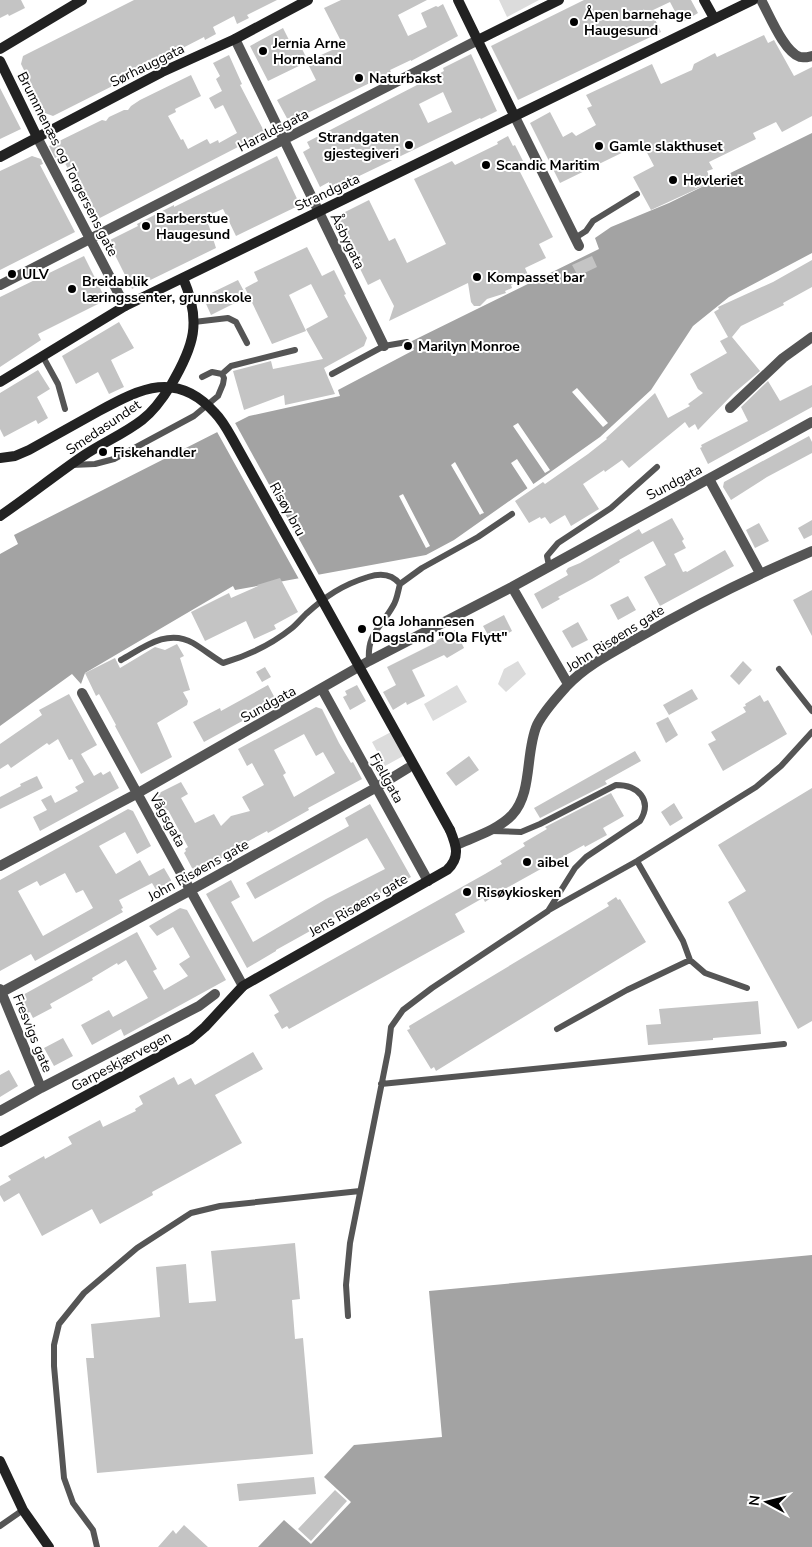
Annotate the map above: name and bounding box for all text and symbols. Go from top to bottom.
place label: Åpen barnehage Haugesund [584,5,692,40]
marker: Åpen barnehage Haugesund [568,16,580,28]
place label: Jernia Arne Horneland [272,34,346,69]
street label: Sørhauggata [107,39,188,92]
marker: Jernia Arne Horneland [257,45,269,57]
street label: Brummenæs og Torgersens gate [13,69,122,260]
place label: Naturbakst [369,69,442,88]
marker: Naturbakst [353,72,365,84]
street label: Haraldsgata [234,104,312,156]
place label: Strandgaten gjestegiveri [318,128,399,163]
place label: Gamle slakthuset [609,137,723,156]
marker: Strandgaten gjestegiveri [403,139,415,151]
marker: Gamle slakthuset [593,140,605,152]
place label: Scandic Maritim [496,156,600,175]
marker: Scandic Maritim [480,159,492,171]
street label: Strandgata [292,169,363,216]
place label: Høvleriet [683,171,744,190]
marker: Høvleriet [667,174,679,186]
place label: Barberstue Haugesund [156,209,230,244]
street label: Åsbygata [326,210,369,272]
marker: Barberstue Haugesund [140,220,152,232]
place label: ULV [22,265,50,284]
marker: ULV [6,268,18,280]
place label: Kompasset bar [487,268,585,287]
marker: Kompasset bar [471,271,483,283]
place label: Breidablik læringssenter, grunnskole [82,272,252,307]
marker: Breidablik læringssenter, grunnskole [66,283,78,295]
place label: Marilyn Monroe [418,337,520,356]
marker: Marilyn Monroe [402,340,414,352]
street label: Smedasundet [62,395,145,460]
place label: Fiskehandler [113,443,197,462]
marker: Fiskehandler [97,446,109,458]
street label: Sundgata [643,460,705,505]
street label: Risøy bru [265,479,310,540]
street label: John Risøens gate [562,601,668,677]
place label: Ola Johannesen Dagsland "Ola Flytt" [372,612,508,647]
marker: Ola Johannesen Dagsland "Ola Flytt" [356,623,368,635]
street label: Sundgata [237,681,299,727]
street label: Fjellgata [365,750,408,807]
street label: Vågsgata [144,789,190,851]
street label: John Risøens gate [144,835,252,907]
place label: aibel [537,853,569,872]
marker: aibel [521,856,533,868]
street label: Jens Risøens gate [305,869,411,942]
place label: Risøykiosken [477,883,561,902]
marker: Risøykiosken [461,886,473,898]
street label: Fresvigs gate [8,991,57,1075]
street label: Garpeskjærvegen [68,1027,175,1096]
north arrow [742,1477,792,1527]
text: N [745,1494,765,1507]

